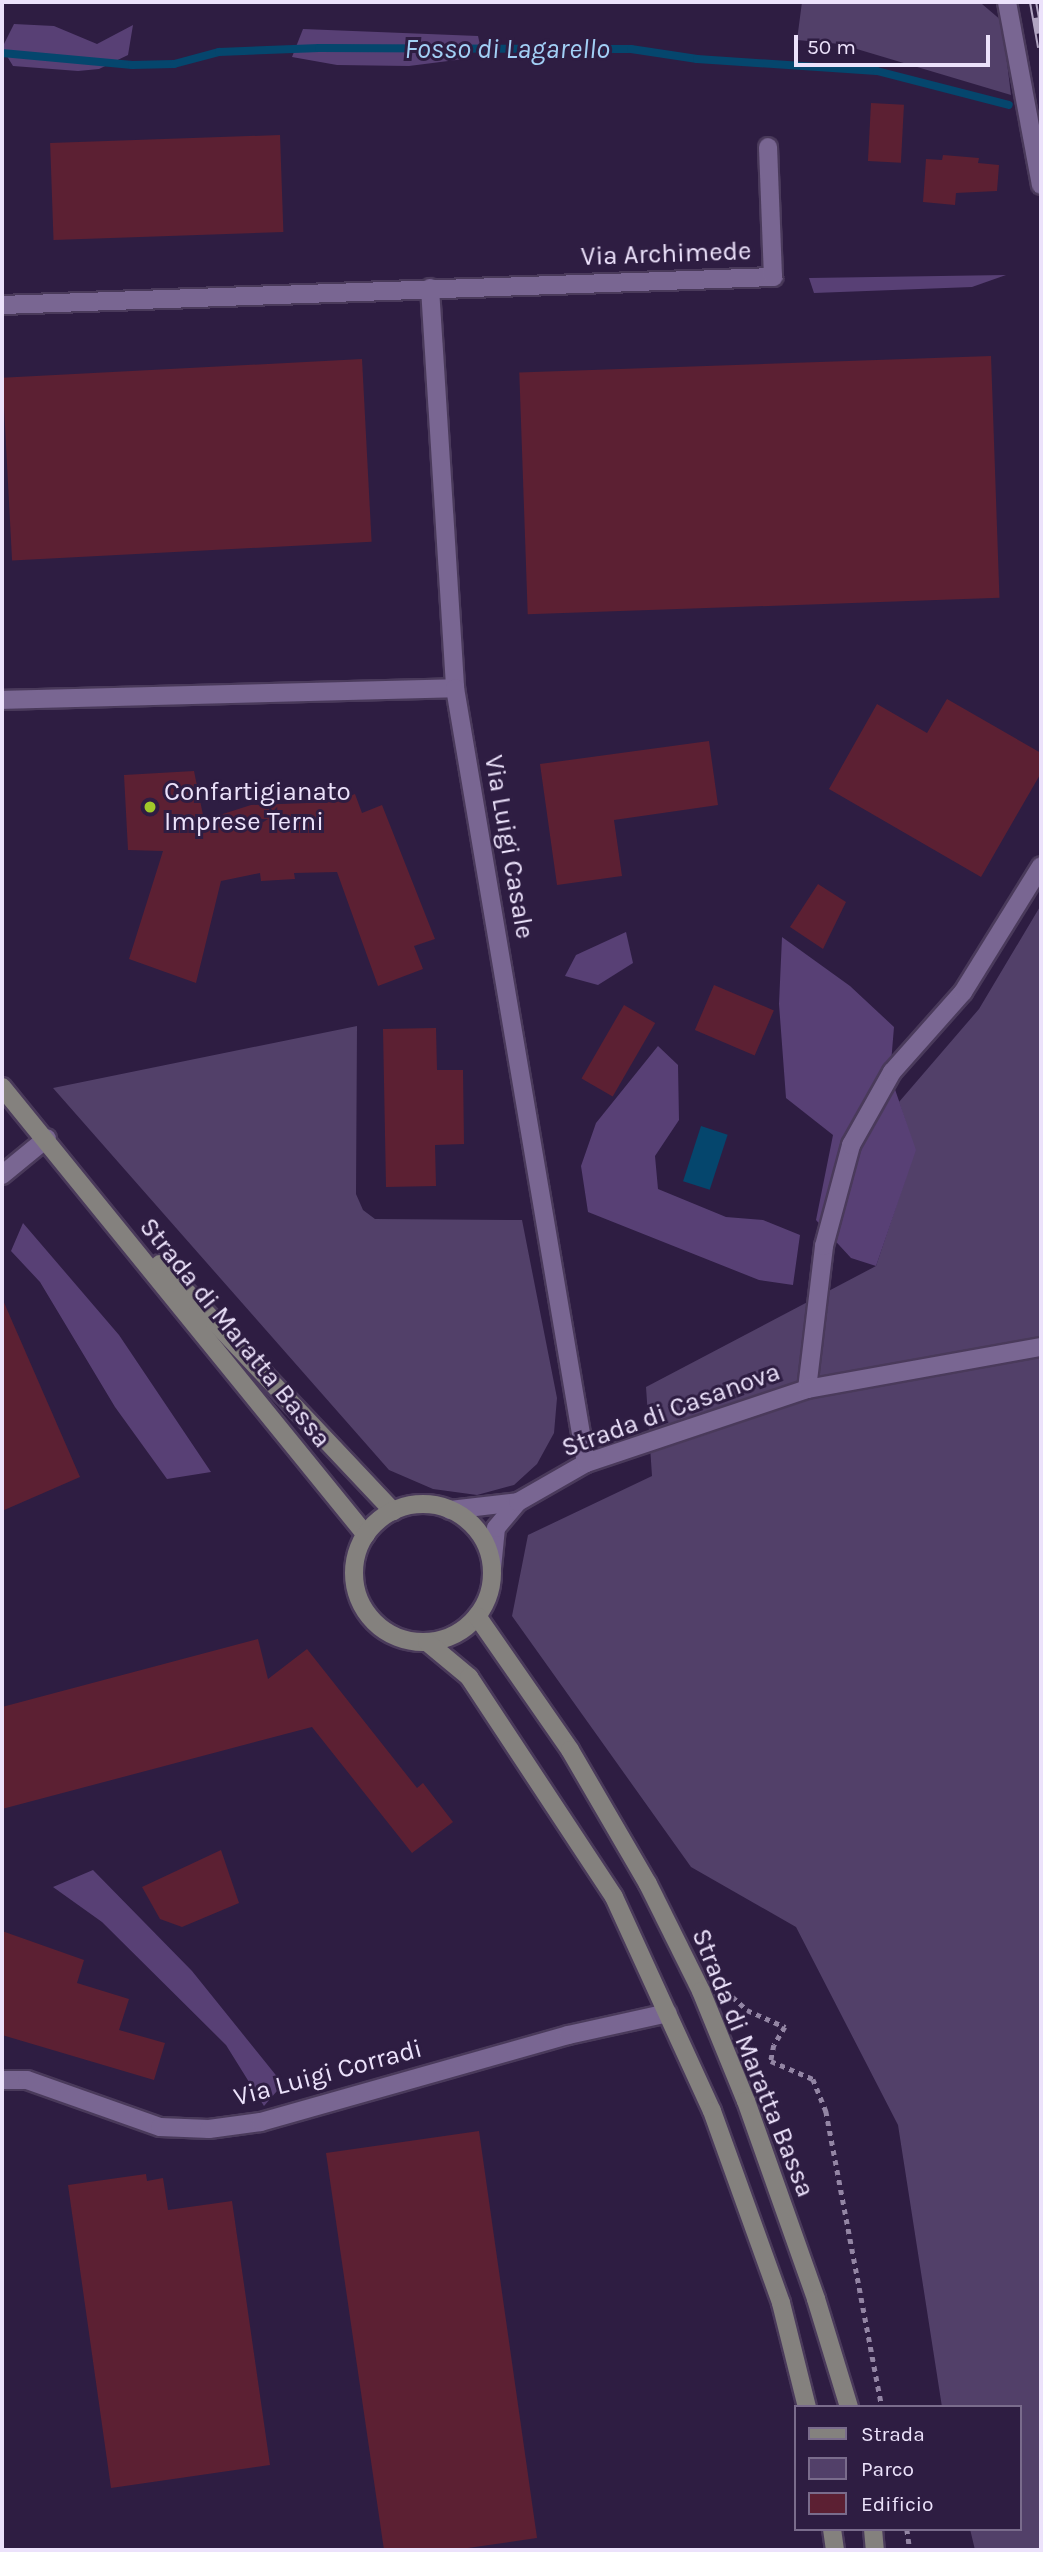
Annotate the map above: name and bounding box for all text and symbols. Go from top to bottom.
scale bar [798,21,994,65]
water label: Fosso di Lagarello [404,32,610,66]
text: 50 m [807,35,856,59]
street label: Via Archimede [580,235,752,273]
street label: Via Luigi Casale [477,753,541,941]
place label: Confartigianato Imprese Terni [164,776,351,838]
marker: Confartigianato Imprese Terni [142,799,158,815]
street label: Strada di Maratta Bassa [133,1212,337,1454]
street label: Strada di Casanova [558,1356,784,1464]
street label: Strada di Maratta Bassa [685,1924,821,2202]
street label: Via Luigi Corradi [231,2033,425,2113]
legend [794,2405,1022,2531]
text: Strada [861,2422,925,2446]
text: Parco [861,2457,914,2481]
text: Edificio [861,2492,934,2516]

